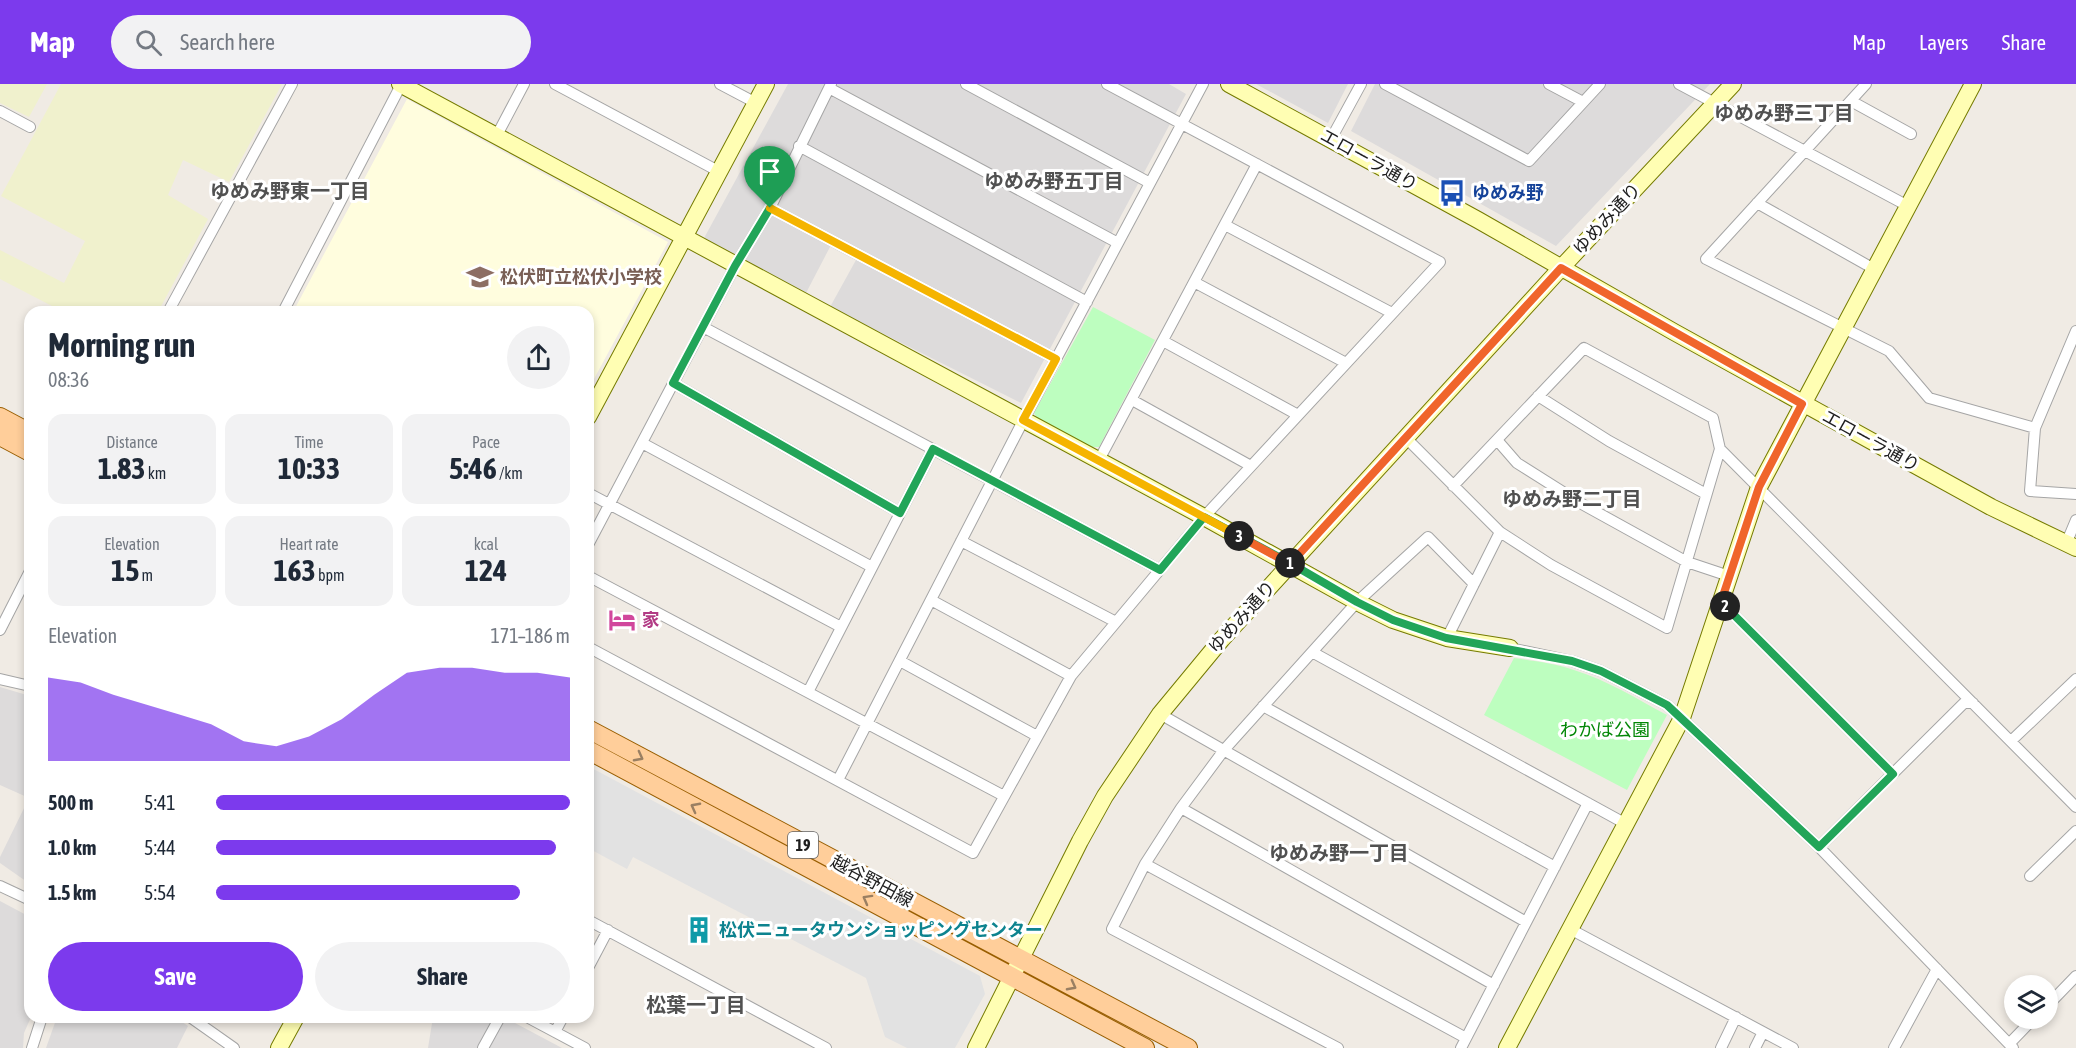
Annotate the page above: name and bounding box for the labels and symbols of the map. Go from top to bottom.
district label: ゆめみ野三丁目 [1714,101,1854,124]
street label: エローラ通り [1317,124,1422,195]
pin [744,146,795,208]
district label: ゆめみ野五丁目 [984,169,1124,192]
bus stop icon: ゆめみ野 [1437,178,1467,208]
district label: ゆめみ野東一丁目 [210,179,370,202]
street label: ゆめみ通り [1568,179,1645,259]
place label: ゆめみ野 [1472,182,1544,203]
school or university icon: 松伏町立松伏小学校 [465,262,495,292]
place label: 松伏町立松伏小学校 [500,266,662,287]
street label: エローラ通り [1819,405,1924,476]
district label: ゆめみ野二丁目 [1502,487,1642,510]
pin: 3 [1224,521,1254,551]
pin: 1 [1275,548,1305,578]
street label: ゆめみ通り [1204,576,1280,657]
pin: 2 [1710,591,1740,621]
hotel icon: 家 [607,605,637,635]
place label: 家 [642,609,660,630]
park label: わかば公園 [1560,719,1650,740]
one-way arrow [633,750,644,761]
one-way arrow [691,803,702,814]
road number: 19 [788,832,818,858]
district label: ゆめみ野一丁目 [1269,841,1409,864]
street label: 越谷野田線 [828,850,917,911]
one-way arrow [863,895,873,906]
building icon: 松伏ニュータウンショッピングセンター [684,915,714,945]
place label: 松伏ニュータウンショッピングセンター [719,919,1043,940]
one-way arrow [1065,979,1076,990]
district label: 松葉一丁目 [646,993,746,1016]

